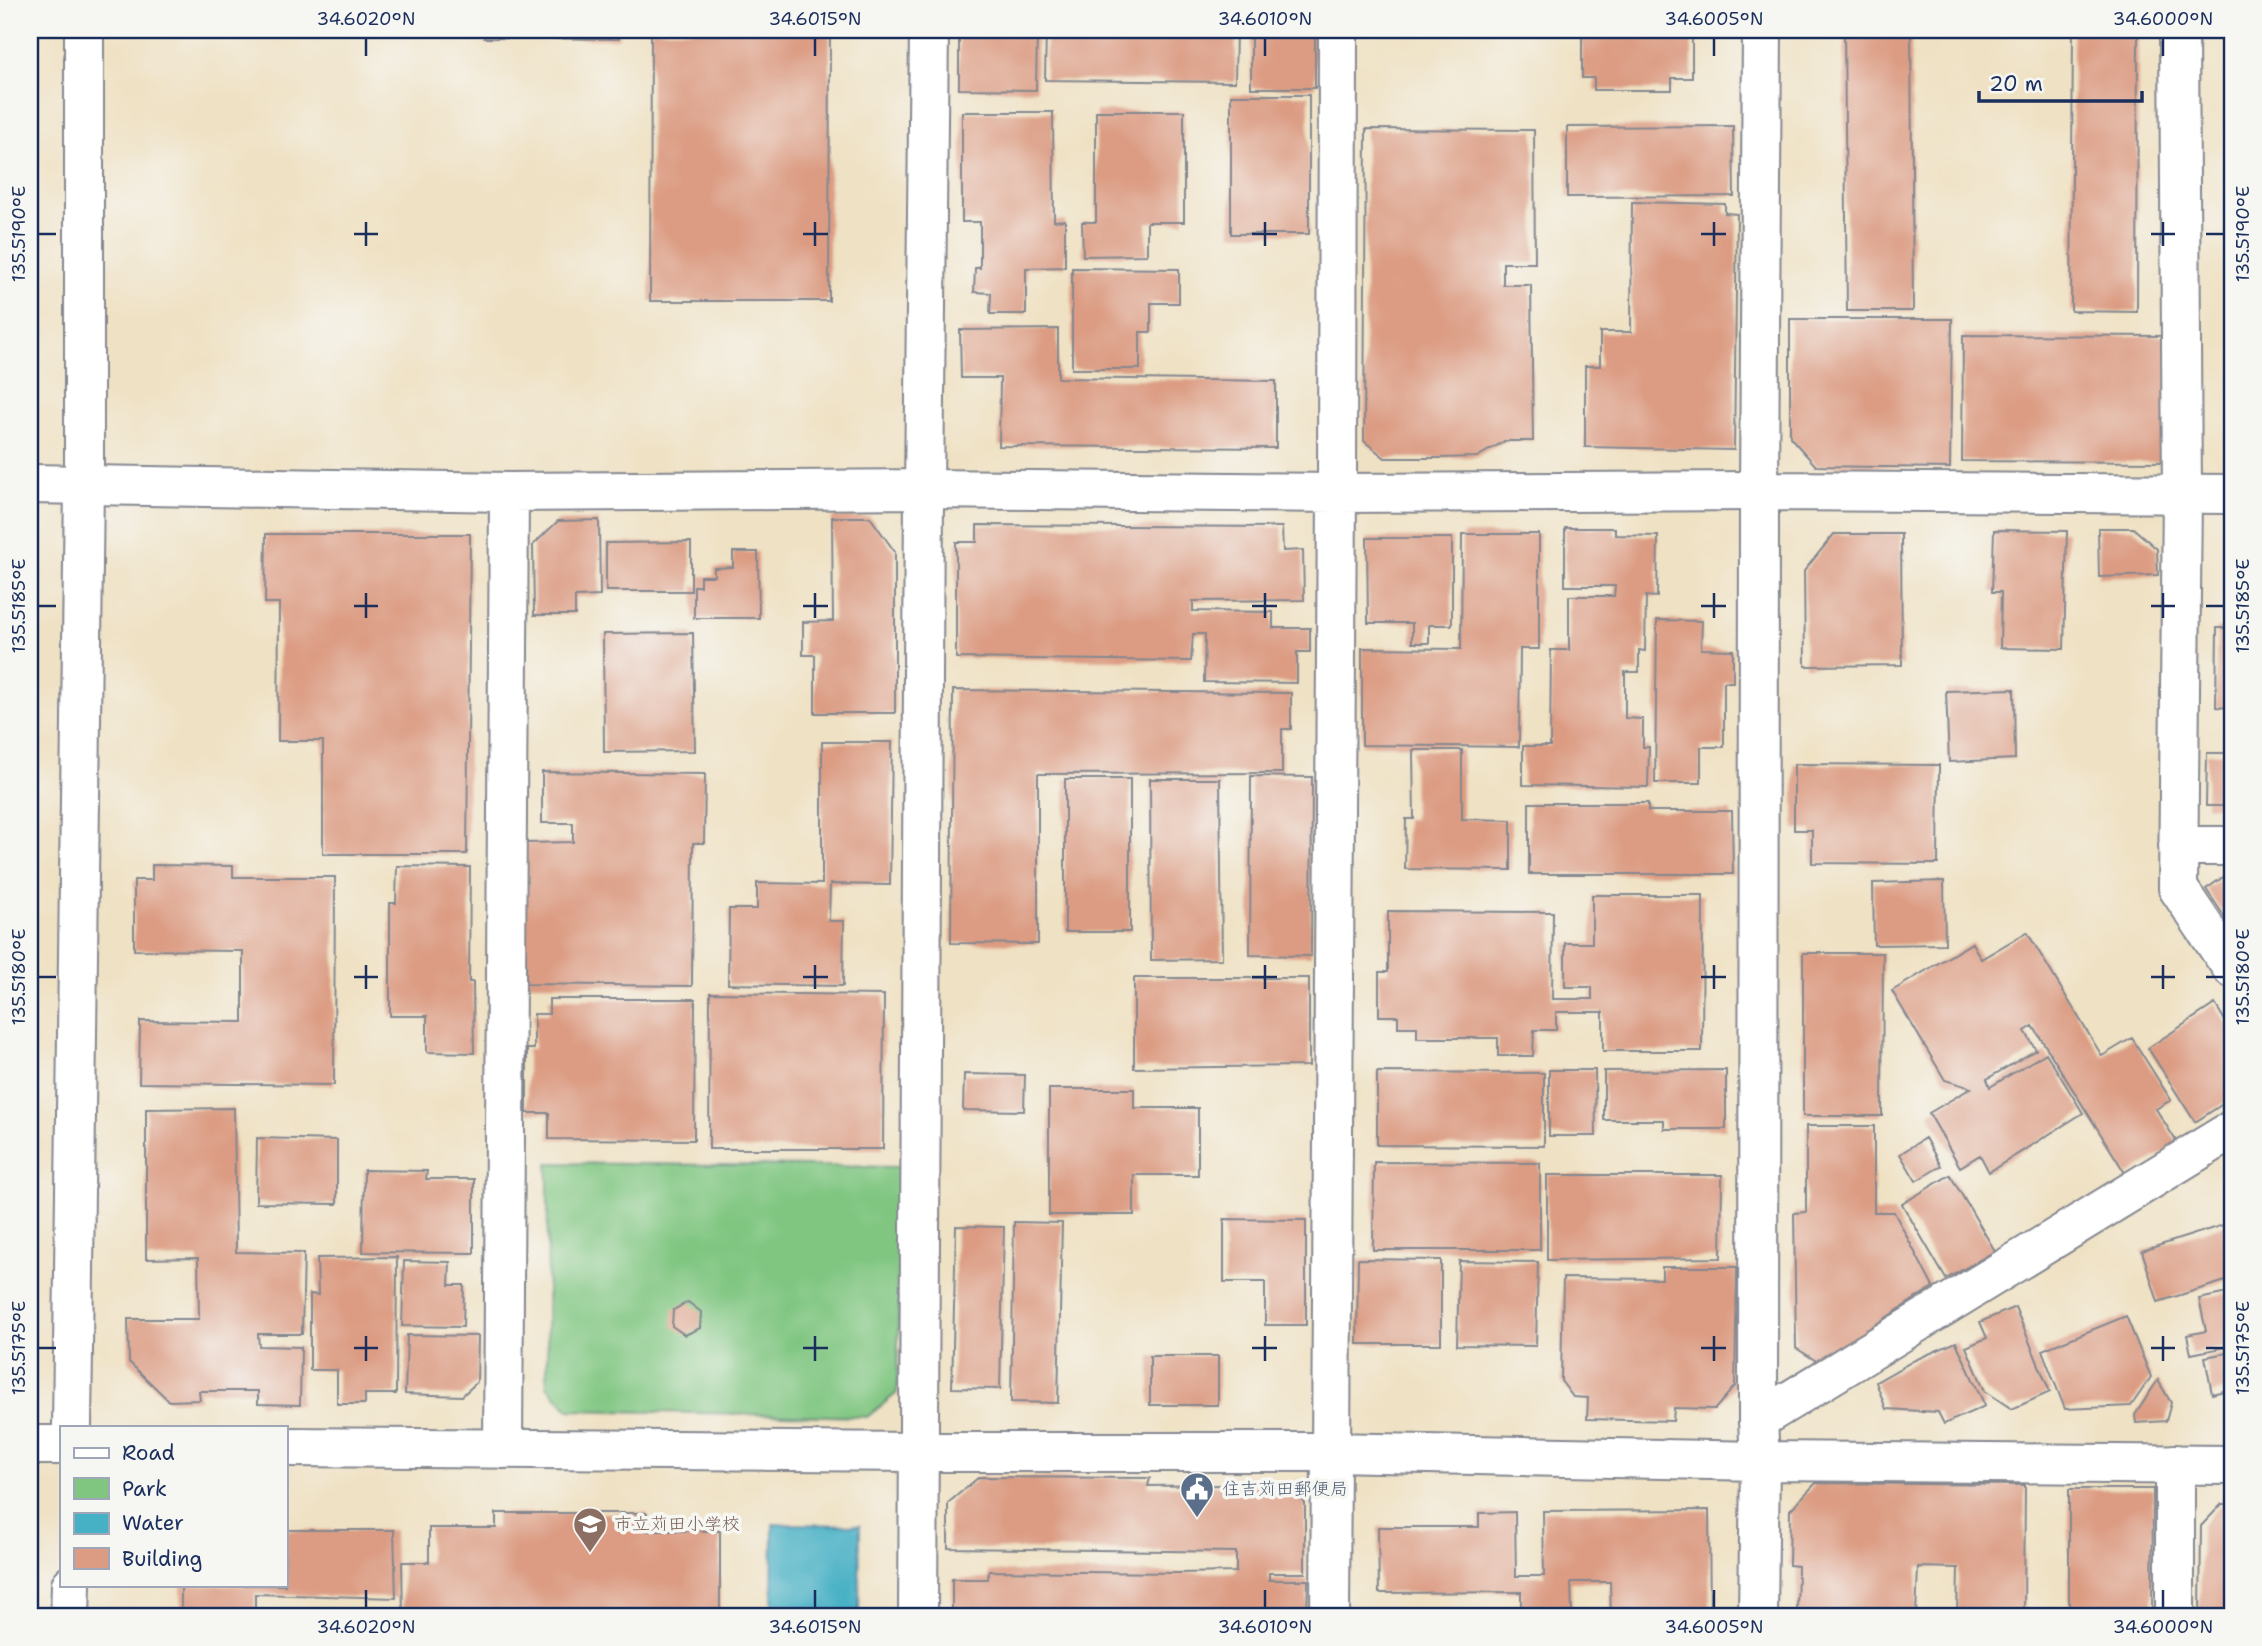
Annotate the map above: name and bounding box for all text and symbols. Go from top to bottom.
text: 34.6020°N [316,7,416,31]
text: 34.6015°N [768,7,862,31]
text: 34.6010°N [1218,7,1312,31]
text: 34.6005°N [1665,7,1763,31]
text: 34.6000°N [2113,7,2213,31]
scale bar [1979,60,2141,104]
text: 20 m [1989,70,2043,98]
text: 135.5190°E [7,186,31,282]
text: 135.5190°E [2231,186,2255,282]
text: 135.5185°E [7,558,31,654]
text: 135.5185°E [2231,558,2255,654]
text: 135.5180°E [7,929,31,1025]
text: 135.5180°E [2231,929,2255,1025]
text: 135.5175°E [7,1301,31,1395]
text: 135.5175°E [2231,1301,2255,1395]
legend [60,1426,287,1586]
text: Road [122,1439,175,1467]
public building icon: 住吉苅田郵便局 [1178,1470,1216,1519]
text: Park [122,1475,167,1503]
place label: 住吉苅田郵便局 [1222,1477,1348,1501]
school or university icon: 市立苅田小学校 [571,1505,609,1554]
text: Water [122,1509,184,1537]
place label: 市立苅田小学校 [614,1512,740,1536]
text: Building [122,1545,202,1573]
text: 34.6020°N [316,1615,416,1639]
text: 34.6015°N [768,1615,862,1639]
text: 34.6010°N [1218,1615,1312,1639]
text: 34.6005°N [1665,1615,1763,1639]
text: 34.6000°N [2113,1615,2213,1639]

